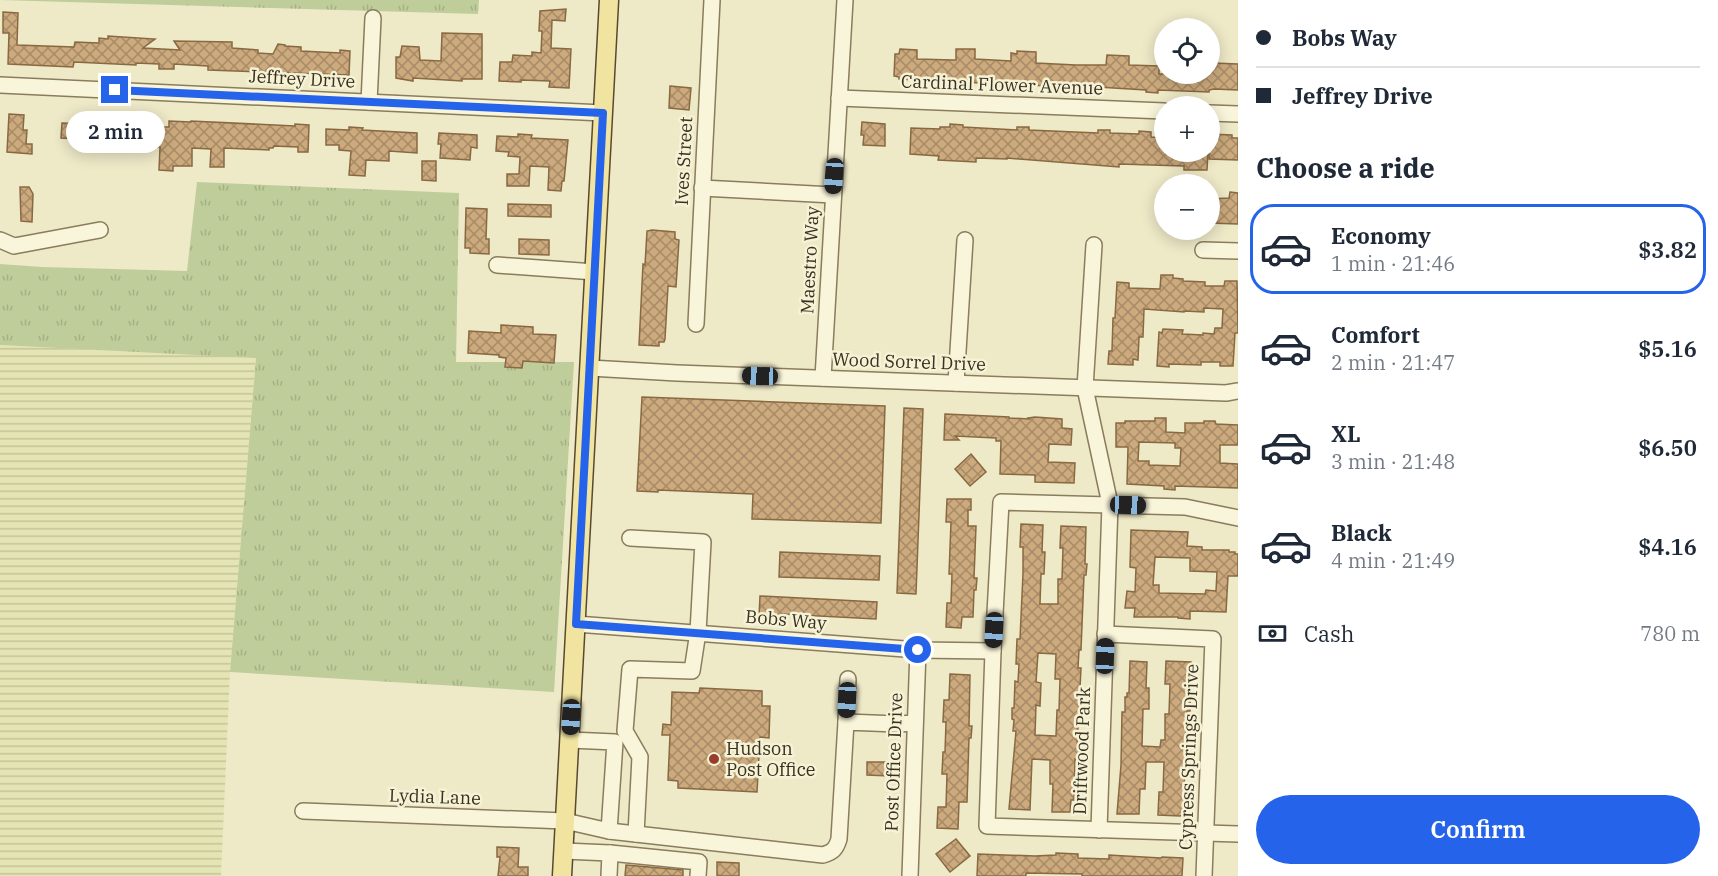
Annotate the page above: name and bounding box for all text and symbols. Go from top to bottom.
map controls [1154,18,1220,240]
button: locate [1154,18,1220,84]
text: Bobs Way [1292,23,1397,52]
street label: Jeffrey Drive [248,64,356,93]
street label: Cardinal Flower Avenue [900,69,1104,100]
route end [101,76,128,103]
text: Jeffrey Drive [1292,81,1433,110]
button: + [1154,96,1220,162]
callout: 2 min [66,111,164,153]
street label: Ives Street [670,116,697,206]
text: 2 min [88,118,143,145]
text: Choose a ride [1256,150,1435,185]
car [824,157,844,195]
button: − [1154,174,1220,240]
street label: Maestro Way [795,205,824,315]
text: Economy [1331,221,1431,250]
icon: car [1259,222,1313,276]
text: $3.82 [1638,235,1697,264]
text: 1 min · 21:46 [1331,250,1455,277]
text: Comfort [1331,320,1420,349]
icon: car [1259,321,1313,375]
text: $5.16 [1638,334,1697,363]
street label: Wood Sorrel Drive [832,347,986,376]
text: 2 min · 21:47 [1331,349,1455,376]
car [742,366,778,386]
text: XL [1331,419,1361,448]
icon: car [1259,420,1313,474]
text: $6.50 [1638,433,1697,462]
text: 3 min · 21:48 [1331,448,1455,475]
car [1110,495,1146,515]
text: Black [1331,518,1392,547]
icon: car [1259,519,1313,573]
text: $4.16 [1638,532,1697,561]
text: 4 min · 21:49 [1331,547,1455,574]
street label: Bobs Way [744,604,828,635]
car [984,612,1004,648]
icon: cash [1256,617,1289,650]
text: Cash [1304,619,1355,648]
text: 780 m [1640,620,1700,647]
route start [904,636,931,663]
car [1095,638,1115,674]
street label: Cypress Springs Drive [1174,663,1203,851]
car [837,682,857,718]
street label: Driftwood Park [1068,686,1095,815]
street label: Post Office Drive [880,692,907,832]
car [561,699,581,735]
place label: Hudson Post Office [726,737,815,781]
marker: Hudson Post Office [707,752,721,766]
street label: Lydia Lane [389,783,481,810]
button: Confirm [1256,795,1700,864]

